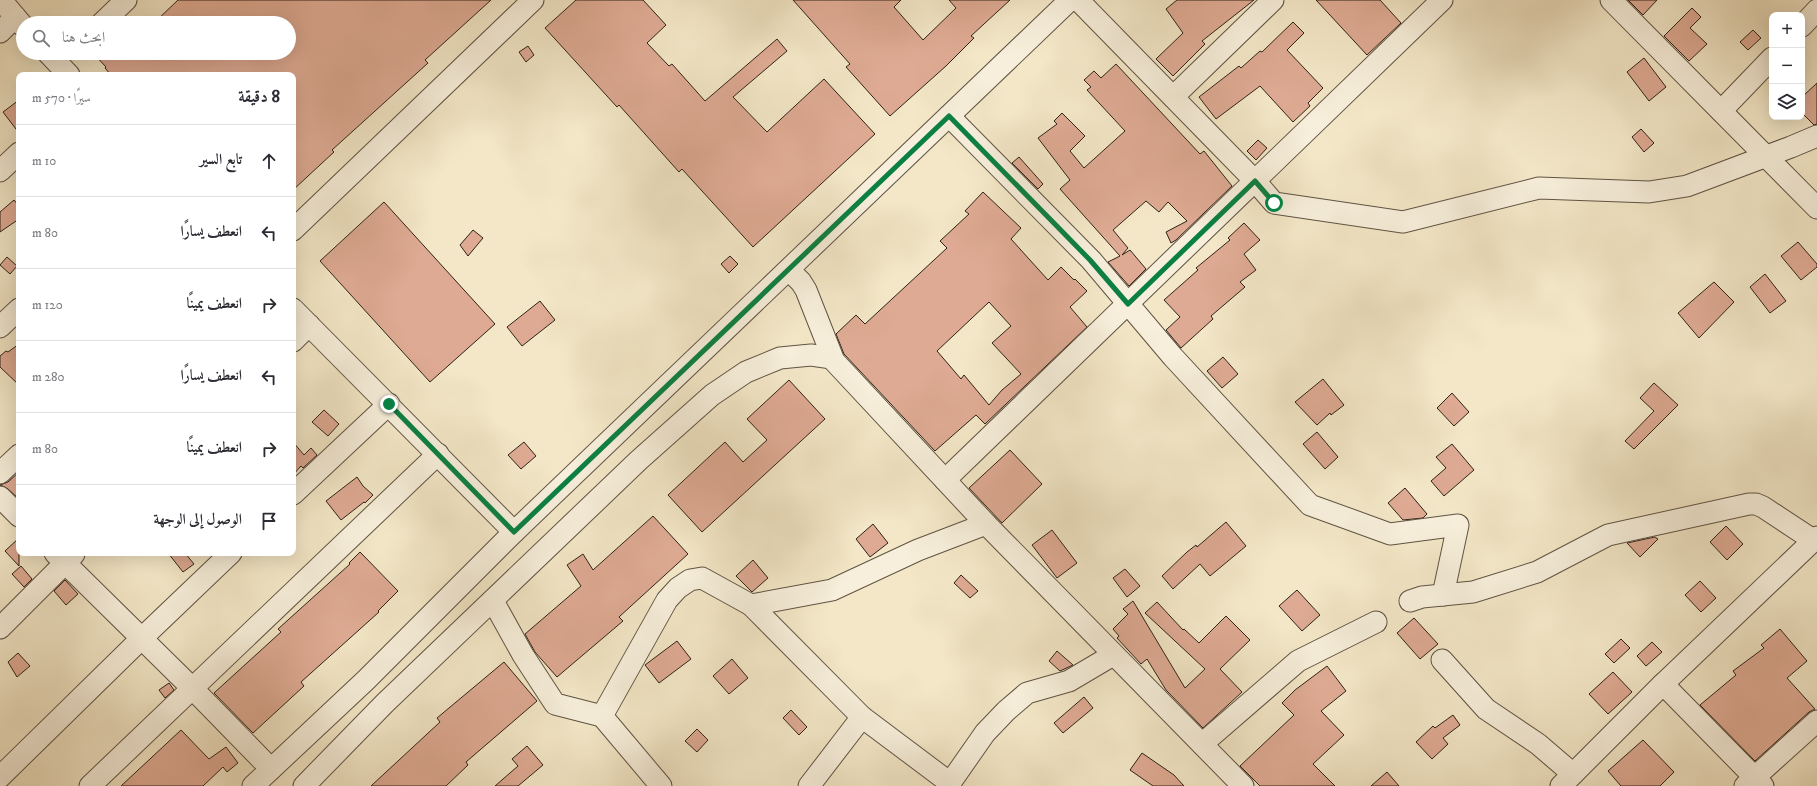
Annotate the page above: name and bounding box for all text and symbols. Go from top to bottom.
map controls [1769,12,1805,120]
button: + [1769,12,1805,48]
search box [16,16,296,60]
icon: search [30,27,52,49]
text: ابحث هنا [62,28,105,47]
button: − [1769,48,1805,84]
button: layers [1769,84,1805,120]
text: 8 دقيقة [238,86,280,108]
text: سيرًا · 570 m [32,90,91,106]
text: تابع السير [200,150,242,169]
icon: ahead [258,150,280,172]
text: 10 m [32,153,56,169]
route start [1265,194,1283,212]
text: انعطف يسارًا [181,222,242,241]
icon: left [258,222,280,244]
text: 80 m [32,225,58,241]
text: انعطف يمينًا [187,294,242,313]
icon: right [258,294,280,316]
text: 120 m [32,297,63,313]
text: انعطف يسارًا [181,366,242,385]
icon: left [258,366,280,388]
text: 280 m [32,369,64,385]
route end [380,395,398,413]
text: انعطف يمينًا [187,438,242,457]
icon: right [258,438,280,460]
text: 80 m [32,441,58,457]
text: الوصول إلى الوجهة [153,510,242,529]
icon: arrive [258,510,280,532]

